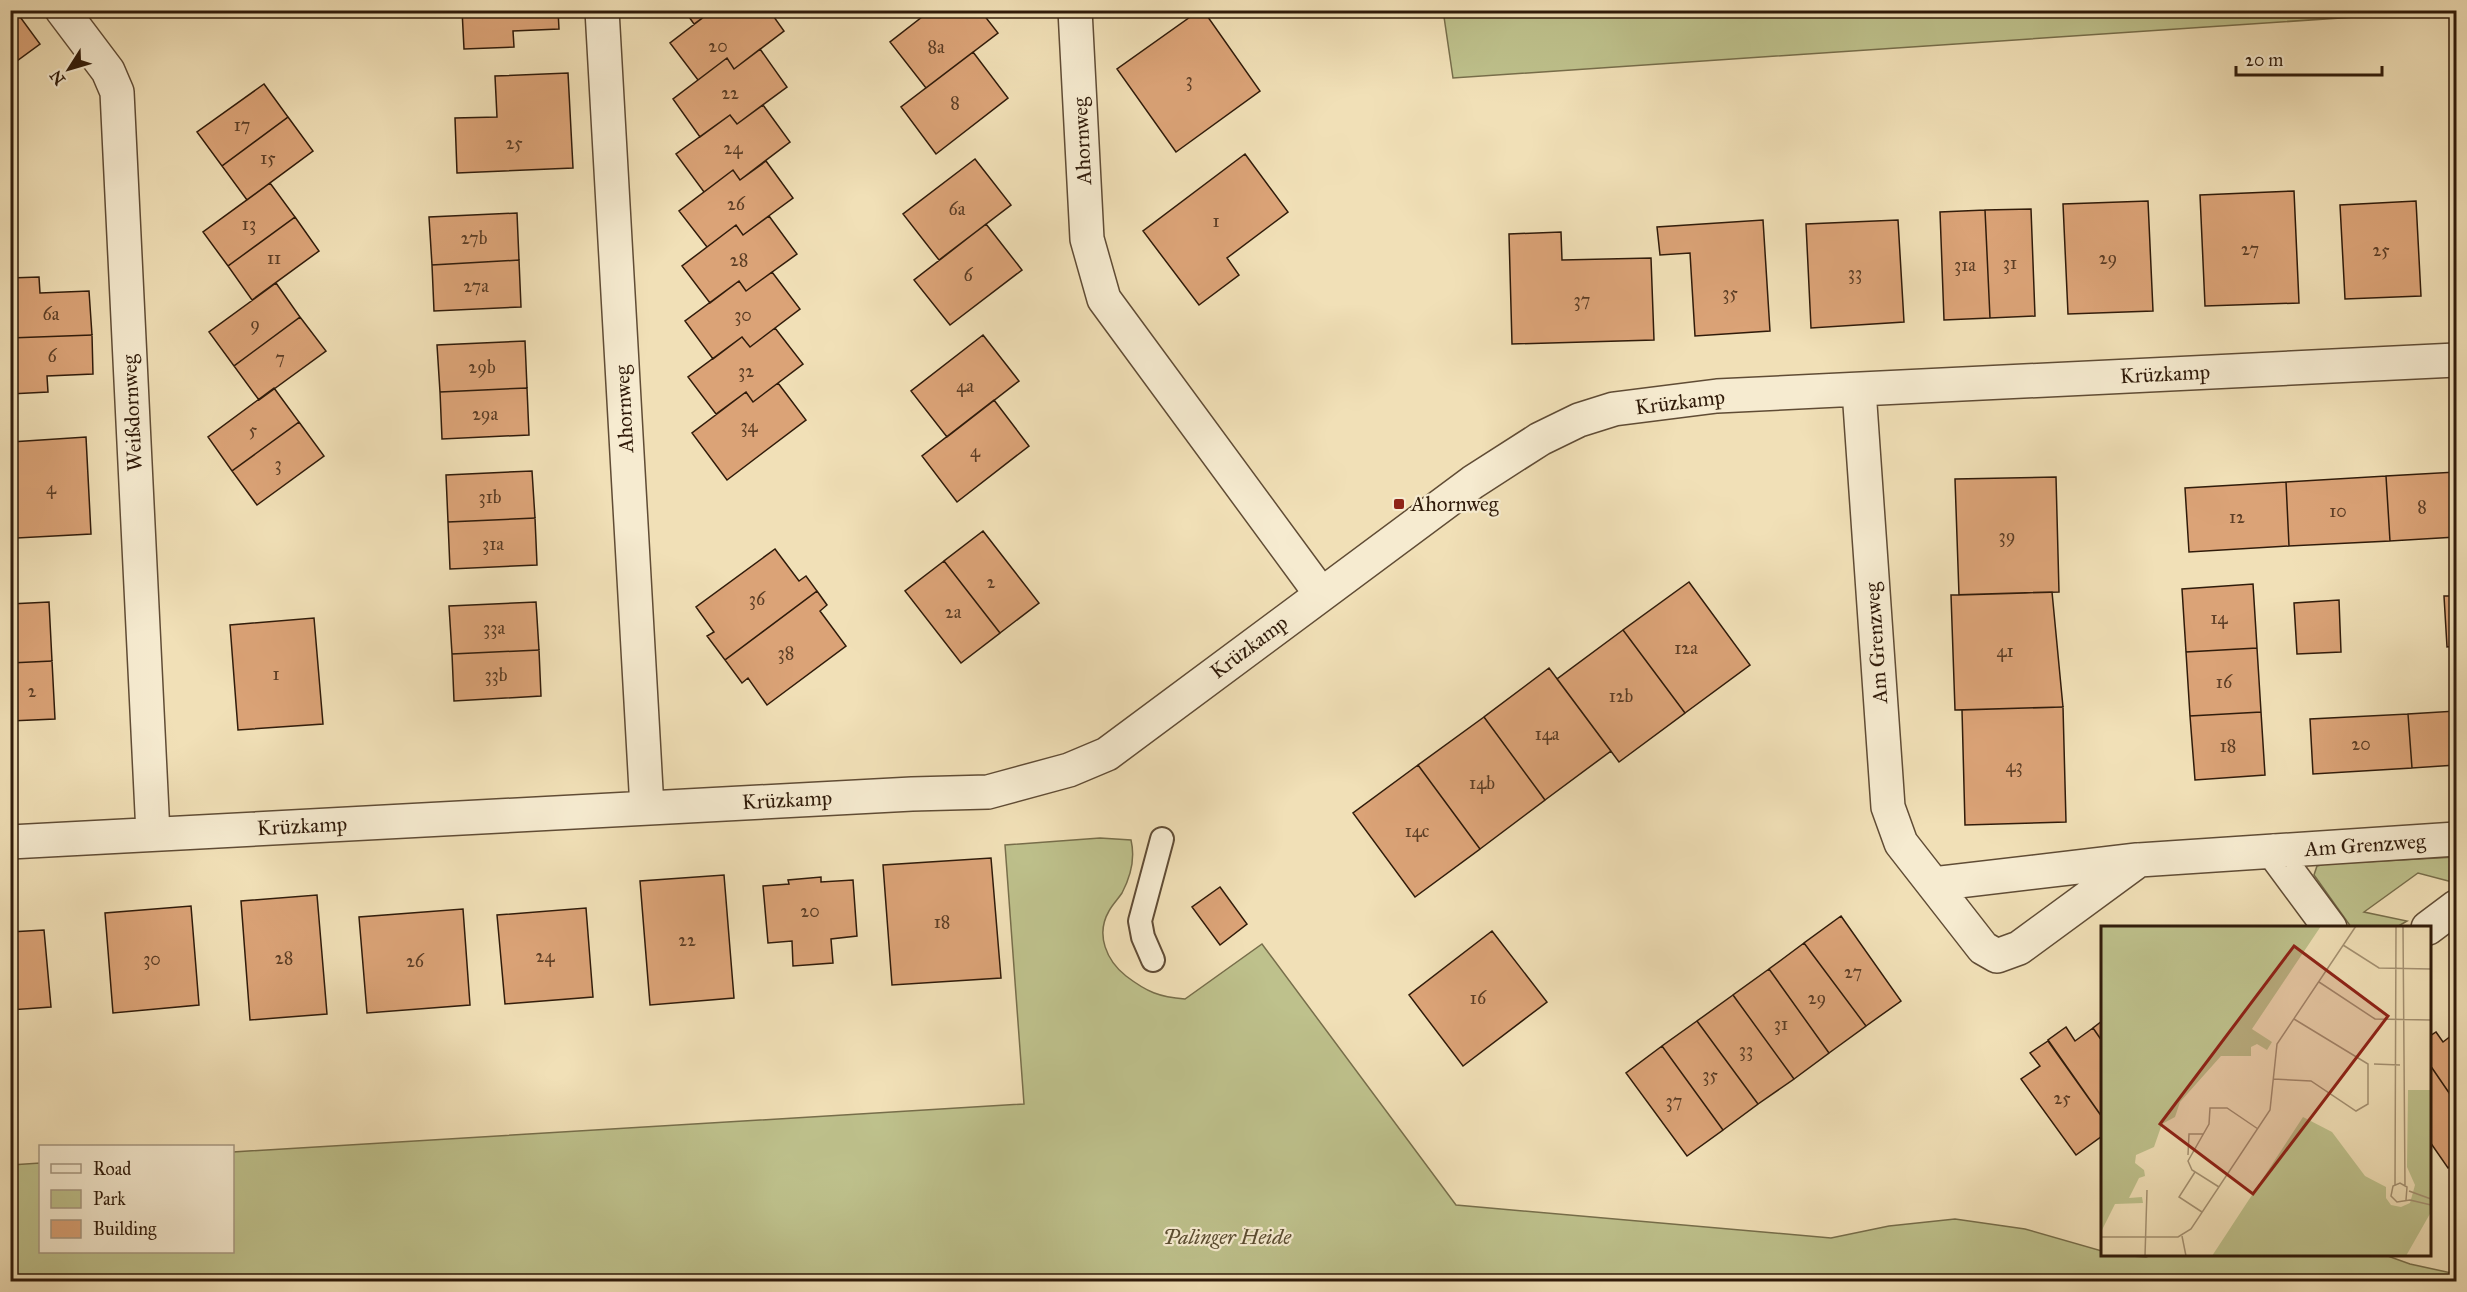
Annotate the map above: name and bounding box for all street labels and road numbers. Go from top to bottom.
street label: Ahornweg [1067,96,1097,186]
street label: Weißdornweg [116,354,148,472]
street label: Krüzkamp [2119,359,2211,389]
street label: Ahornweg [609,364,639,454]
street label: Krüzkamp [1633,384,1727,420]
street label: Am Grenzweg [1859,581,1893,705]
street label: Krüzkamp [1205,609,1293,685]
street label: Krüzkamp [741,785,833,815]
street label: Krüzkamp [256,811,348,841]
street label: Am Grenzweg [2303,828,2427,862]

